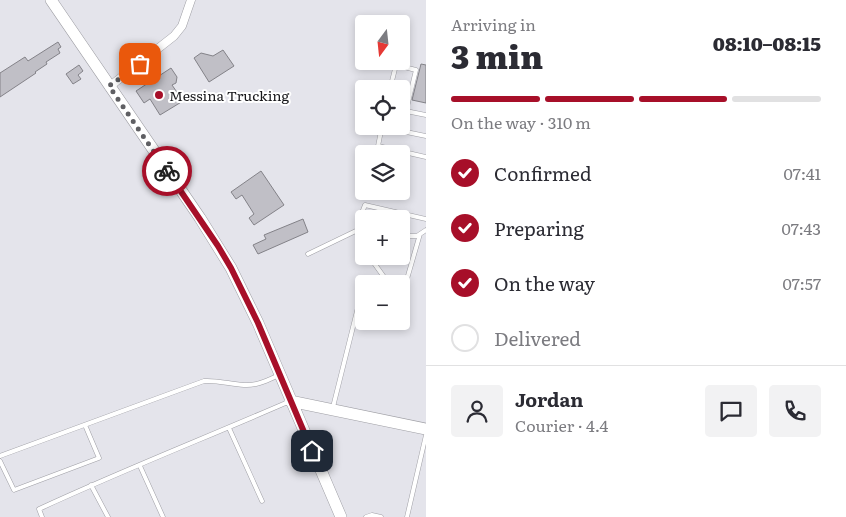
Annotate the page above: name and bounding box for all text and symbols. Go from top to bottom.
text: Arriving in [451,12,536,36]
north arrow [355,15,410,70]
map controls [355,15,410,330]
text: 08:10–08:15 [713,29,821,57]
text: 3 min [451,31,543,79]
pin [119,43,161,85]
icon: bag [126,50,154,78]
button: locate [355,80,410,135]
place label: Messina Trucking [169,85,290,105]
marker: Messina Trucking [153,89,165,101]
text: On the way · 310 m [451,110,591,134]
button: layers [355,145,410,200]
courier [142,146,192,196]
icon: bike [153,157,181,185]
icon: check [451,159,479,187]
text: Confirmed [494,159,592,187]
text: 07:41 [784,161,821,185]
button: + [355,210,410,265]
icon: check [451,214,479,242]
text: Preparing [494,214,584,242]
text: 07:43 [781,216,821,240]
icon: check [451,269,479,297]
text: On the way [494,269,595,297]
text: 07:57 [782,271,821,295]
button: − [355,275,410,330]
text: Delivered [494,324,581,352]
button: person [451,385,503,437]
text: Jordan [515,385,584,413]
button: chat [705,385,757,437]
button: phone [769,385,821,437]
text: Courier · 4.4 [515,413,608,437]
pin [291,430,333,472]
icon: home [298,437,326,465]

